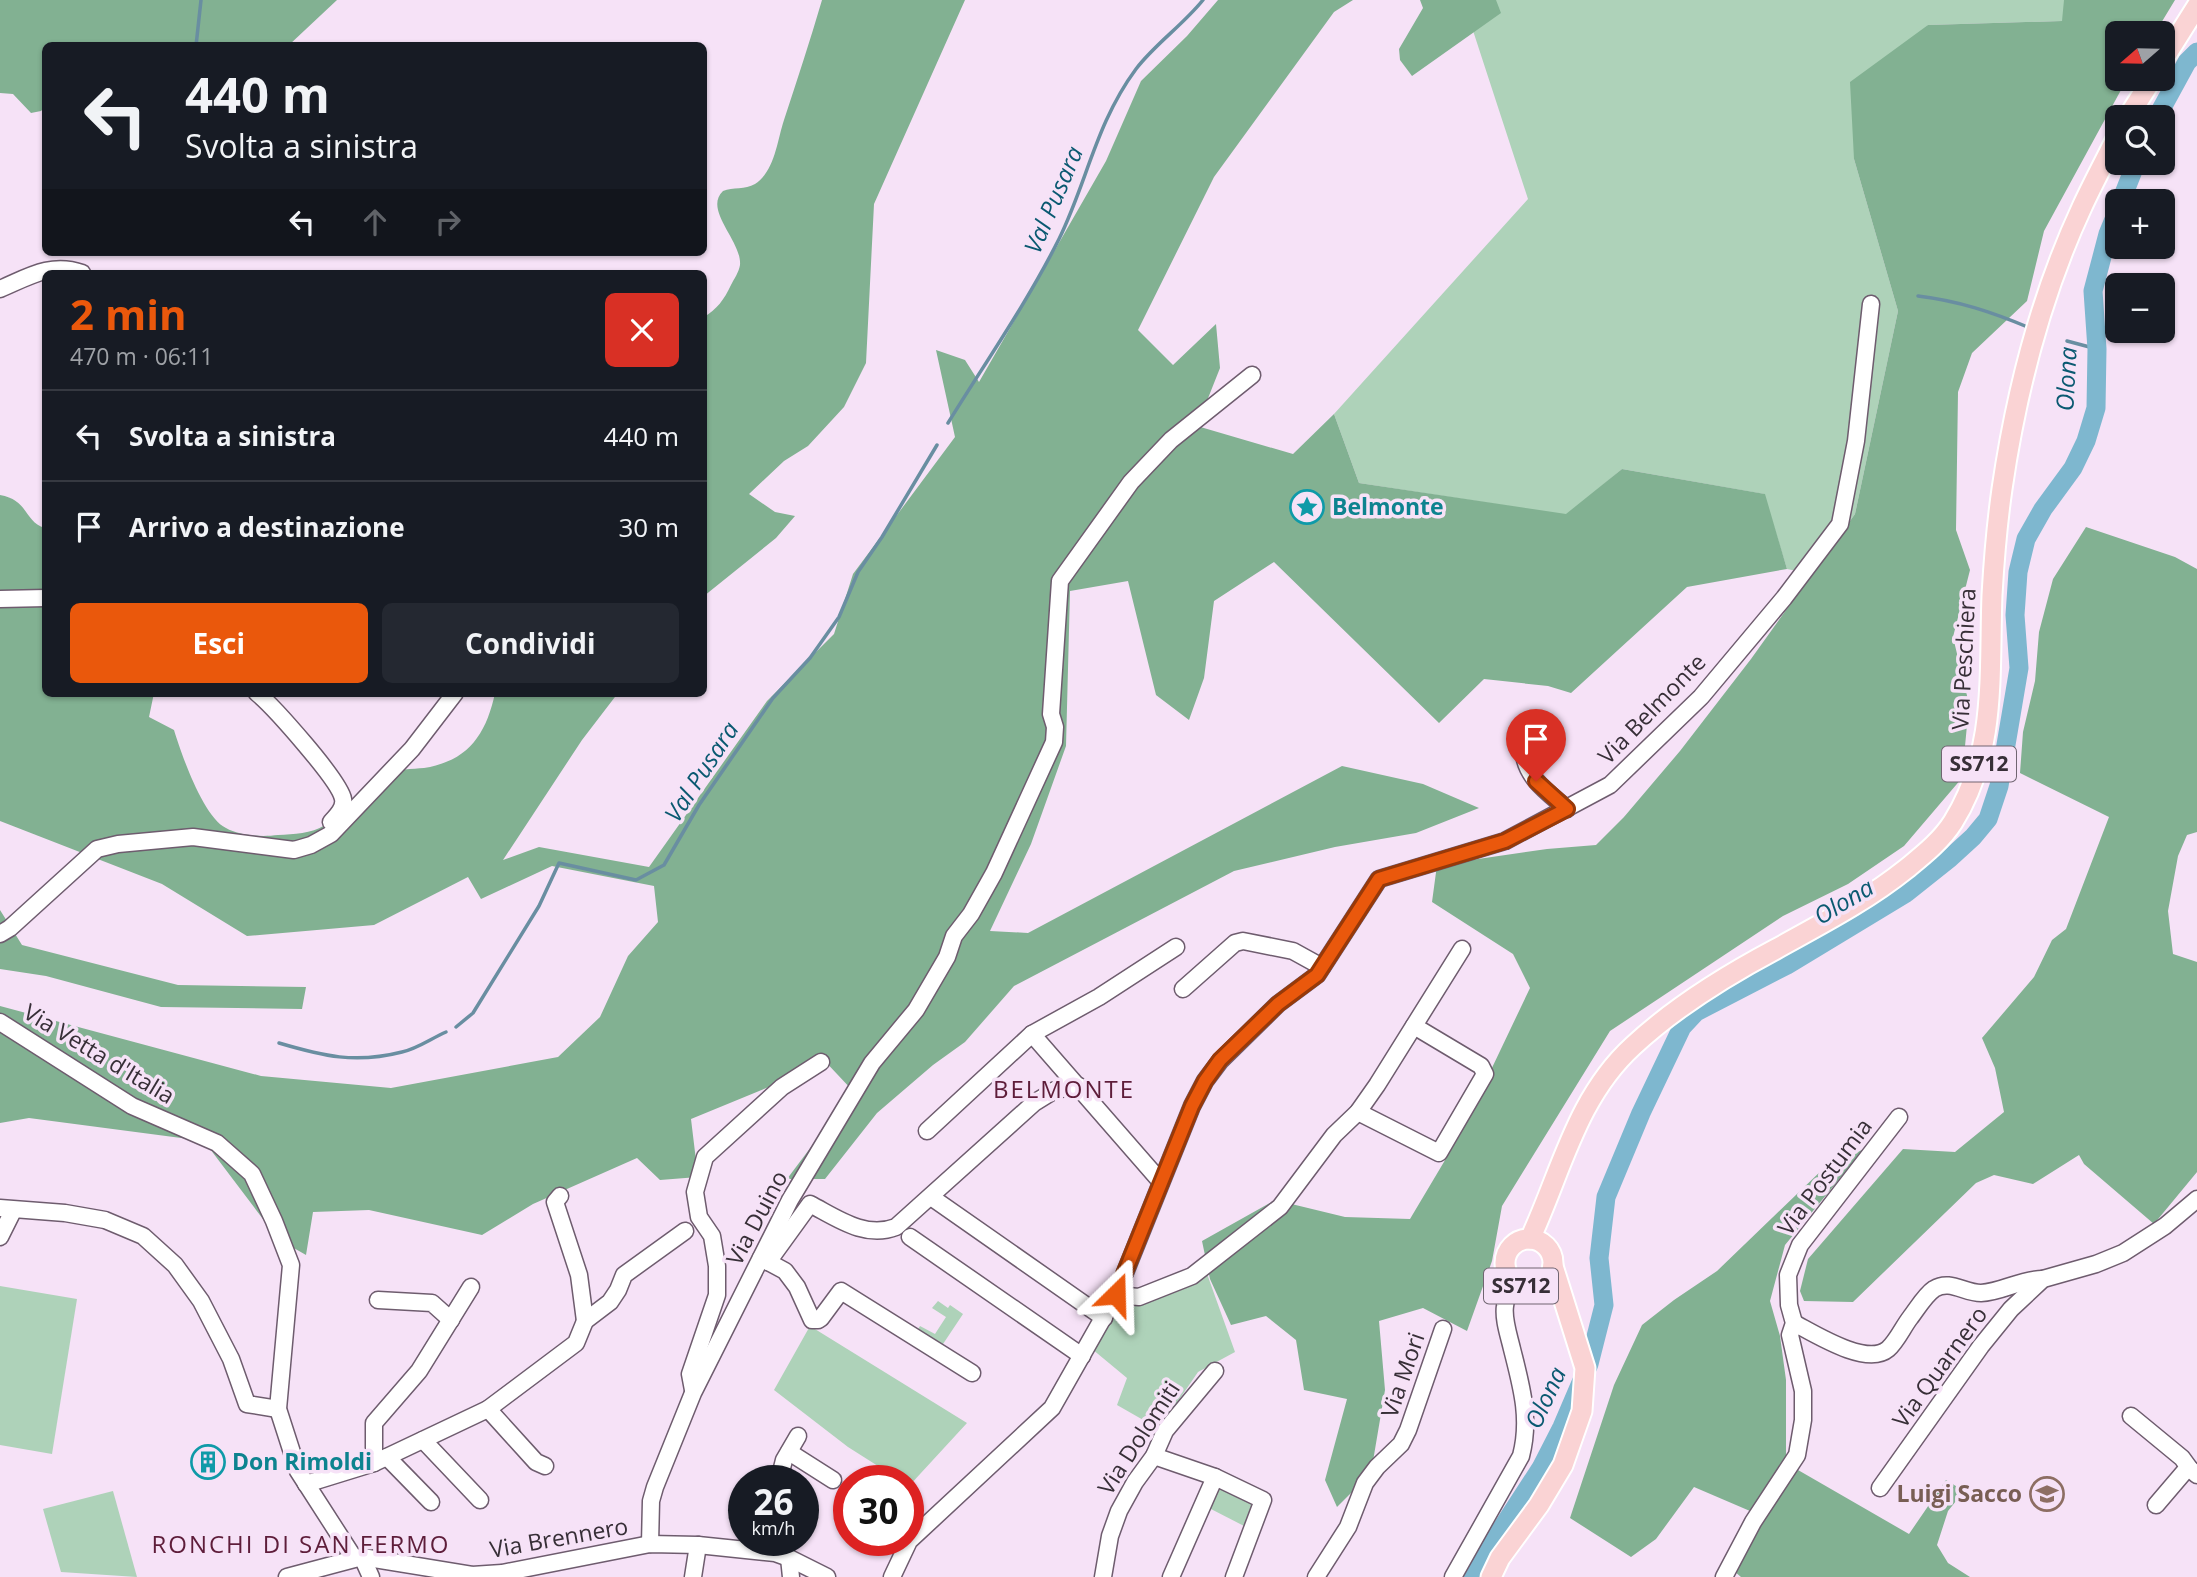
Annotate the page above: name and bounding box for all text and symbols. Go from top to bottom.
north arrow [2105,21,2175,91]
map controls [2105,21,2175,343]
text: 440 m [185,61,330,127]
icon: left [70,70,161,161]
button: search [2105,105,2175,175]
text: Svolta a sinistra [185,124,418,167]
water label: Val Pusara [1015,140,1090,258]
button: + [2105,189,2175,259]
icon: left [283,203,321,241]
icon: ahead [356,203,394,241]
icon: right [429,203,467,241]
button: − [2105,273,2175,343]
text: 2 min [70,285,187,342]
button: close [605,293,679,367]
text: 470 m · 06:11 [70,340,213,372]
water label: Olona [2047,346,2084,412]
icon: left [70,417,108,455]
text: Svolta a sinistra [129,418,336,454]
text: 440 m [604,418,679,454]
place icon: Belmonte [1288,488,1326,526]
place label: Belmonte [1332,490,1444,522]
icon: arrive [70,508,108,546]
text: Arrivo a destinazione [129,509,405,545]
text: 30 m [618,509,679,545]
street label: Via Peschiera [1943,587,1983,731]
button: Esci [70,603,368,683]
button: Condividi [382,603,679,683]
street label: Via Belmonte [1590,646,1712,771]
pin [1506,709,1566,781]
water label: Val Pusara [656,714,746,828]
icon: arrive [1517,720,1555,758]
road number: SS712 [1942,746,2016,782]
water label: Olona [1807,870,1880,931]
street label: Via Vetta d'Italia [18,995,181,1111]
district label: BELMONTE [993,1072,1135,1105]
street label: Via Postumia [1770,1111,1879,1242]
street label: Via Duino [718,1165,794,1270]
position arrow [1079,1257,1153,1331]
road number: SS712 [1484,1268,1558,1304]
street label: Via Quarnero [1884,1299,1994,1434]
street label: Via Mori [1373,1328,1432,1421]
water label: Olona [1516,1361,1573,1433]
street label: Via Dolomiti [1089,1374,1187,1500]
building icon: Don Rimoldi [189,1443,227,1481]
place label: Don Rimoldi [232,1445,372,1477]
speed limit sign: 30 [833,1465,924,1556]
school or university icon: Luigi Sacco [2028,1475,2066,1513]
place label: Luigi Sacco [1896,1477,2022,1509]
text: 26 [753,1478,794,1525]
street label: Via Brennero [487,1509,630,1565]
text: km/h [752,1516,795,1540]
district label: RONCHI DI SAN FERMO [151,1527,451,1560]

